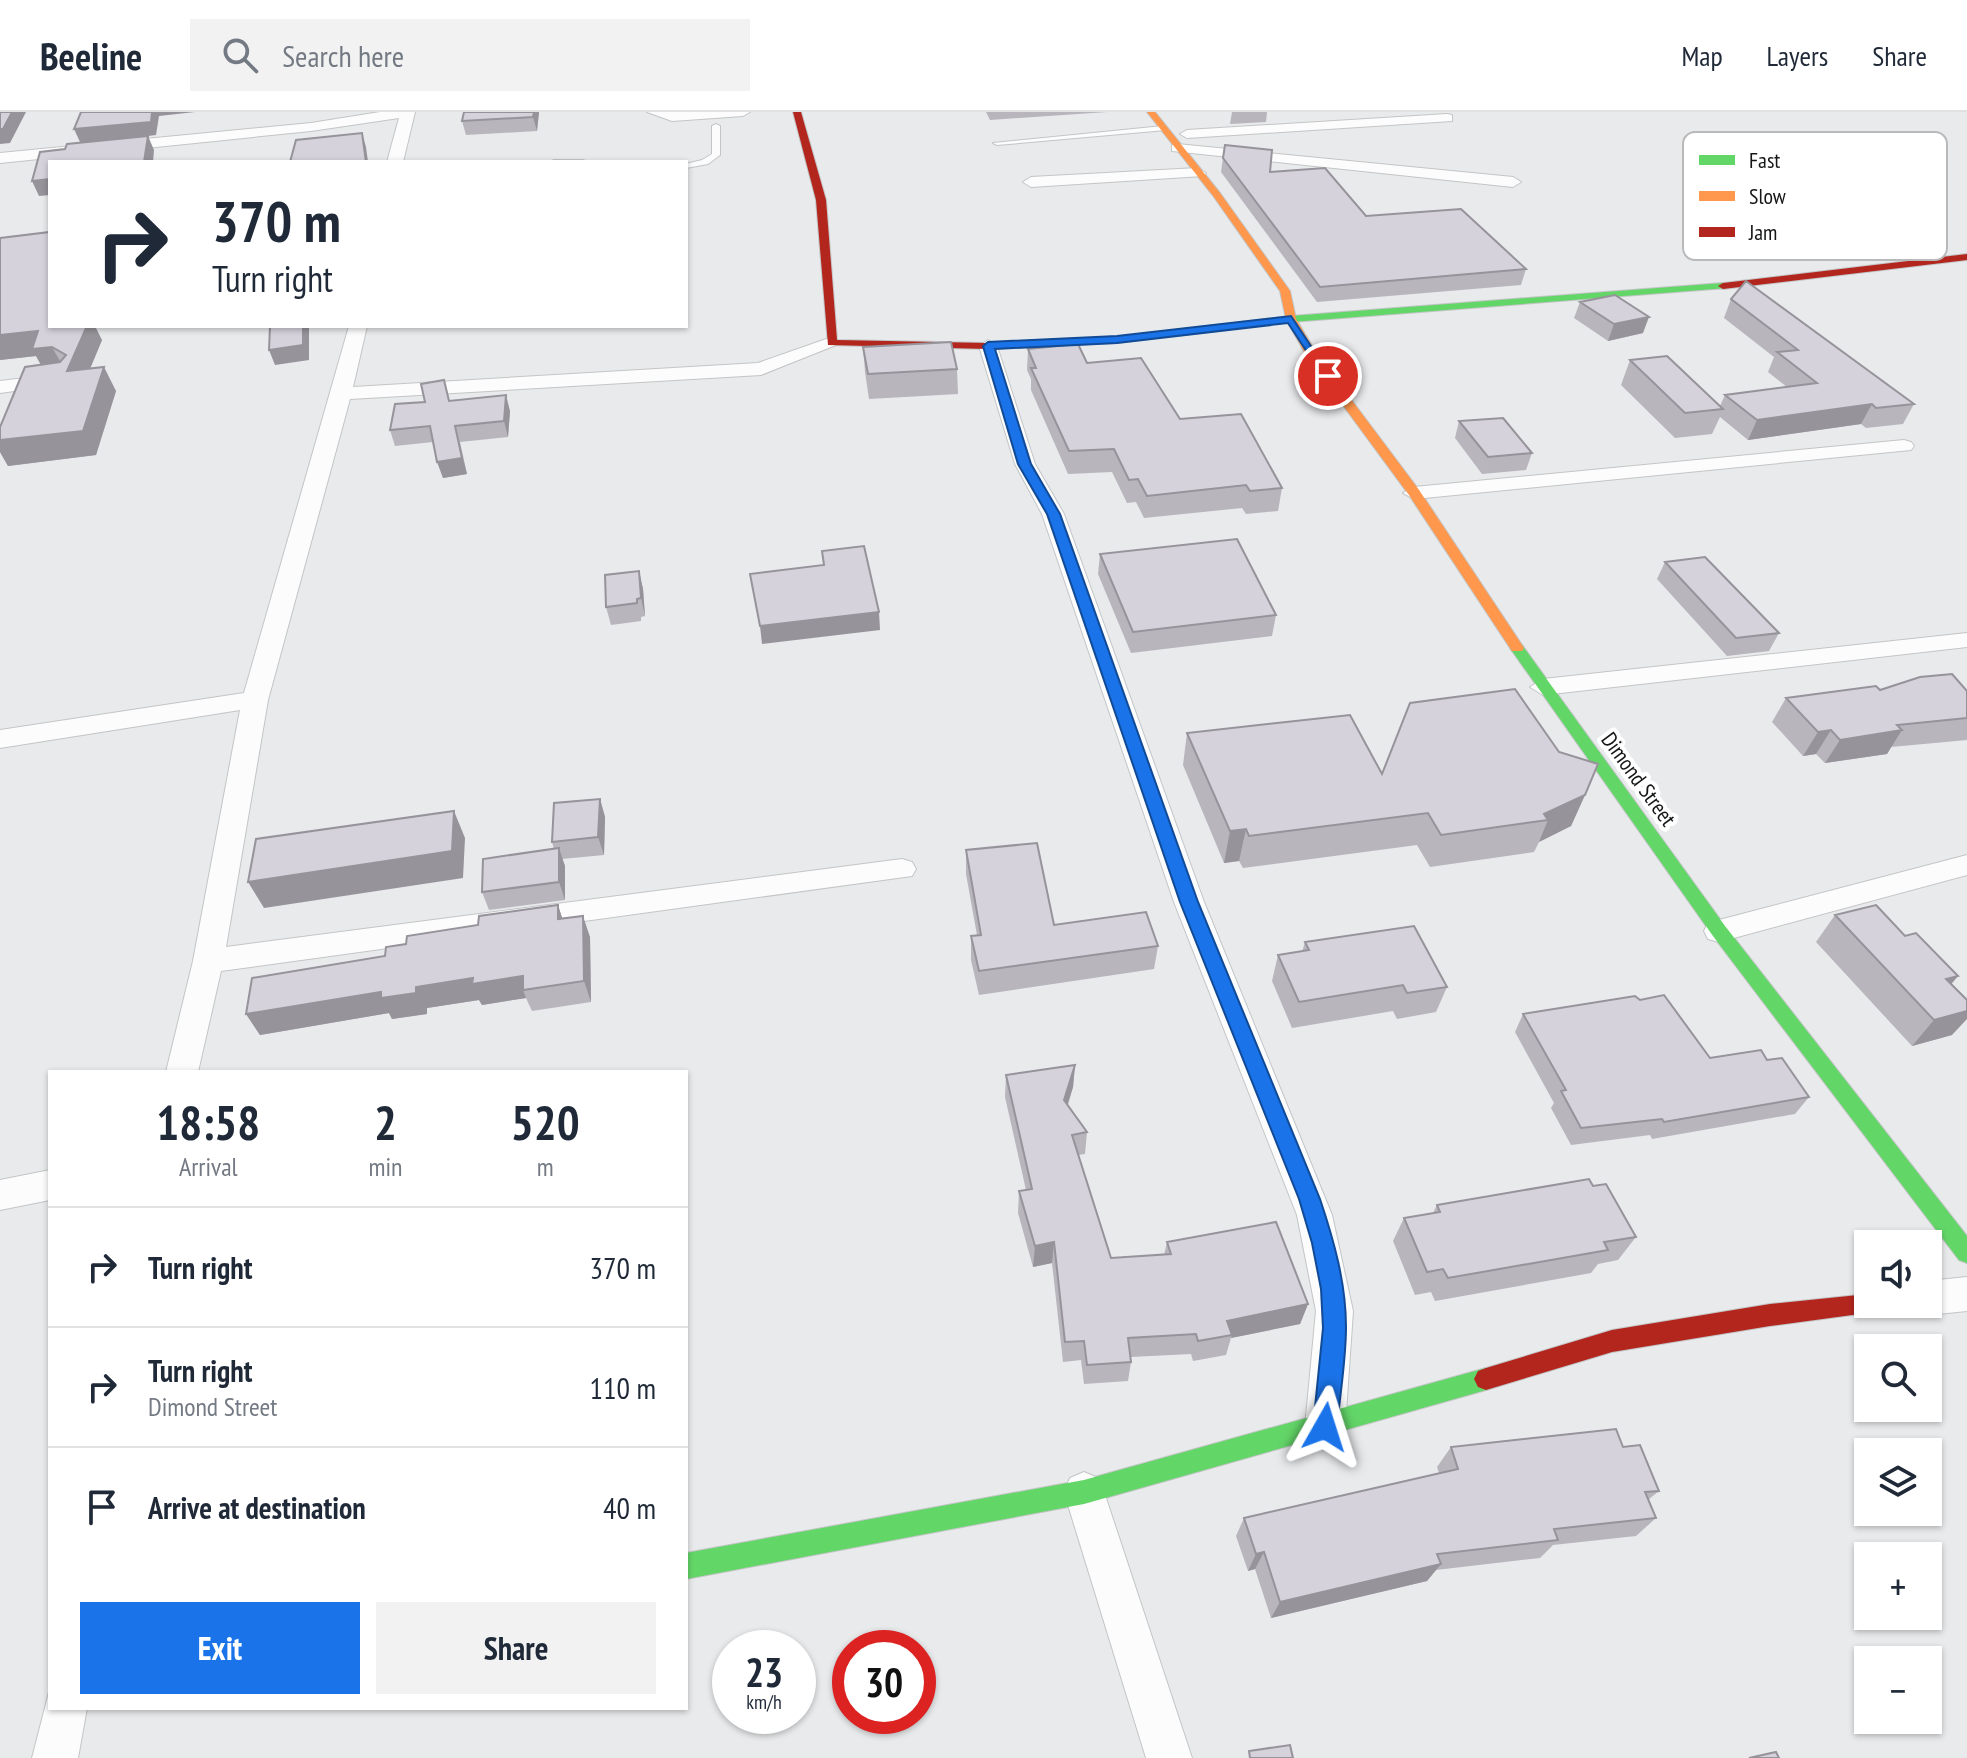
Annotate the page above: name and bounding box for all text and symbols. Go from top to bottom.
search box [190,19,750,91]
text: Beeline [40,31,142,80]
icon: search [218,33,262,77]
text: Search here [282,36,404,75]
text: Map [1681,37,1723,74]
text: Layers [1767,37,1828,74]
text: Share [1872,37,1927,74]
legend [1683,132,1947,260]
text: Fast [1749,146,1780,174]
text: Slow [1749,182,1786,210]
text: 370 m [212,185,341,257]
icon: right [80,192,184,296]
text: Jam [1748,218,1777,246]
text: Turn right [212,255,333,302]
pin [1294,342,1362,410]
icon: arrive [1306,354,1350,398]
street label: Dimond Street [1595,726,1683,832]
text: 18:58 [156,1091,260,1153]
text: 2 [374,1091,397,1153]
text: 520 [511,1091,580,1153]
text: Arrival [179,1150,238,1183]
text: min [368,1150,402,1183]
text: m [537,1150,554,1183]
map controls [1854,1230,1942,1734]
button: sound [1854,1230,1942,1318]
icon: right [80,1245,124,1289]
text: Turn right [148,1248,252,1287]
text: 370 m [590,1248,656,1287]
button: search [1854,1334,1942,1422]
text: Turn right [148,1351,252,1390]
icon: right [80,1365,124,1409]
text: 110 m [590,1368,656,1407]
position arrow [1283,1385,1367,1469]
text: Dimond Street [148,1390,277,1423]
button: layers [1854,1438,1942,1526]
icon: arrive [80,1485,124,1529]
text: Arrive at destination [148,1488,366,1527]
text: 40 m [603,1488,656,1527]
button: + [1854,1542,1942,1630]
button: Exit [80,1602,360,1694]
button: Share [376,1602,656,1694]
speed limit sign: 30 [832,1630,936,1734]
text: 23 [745,1646,783,1698]
button: − [1854,1646,1942,1734]
text: km/h [746,1689,782,1715]

